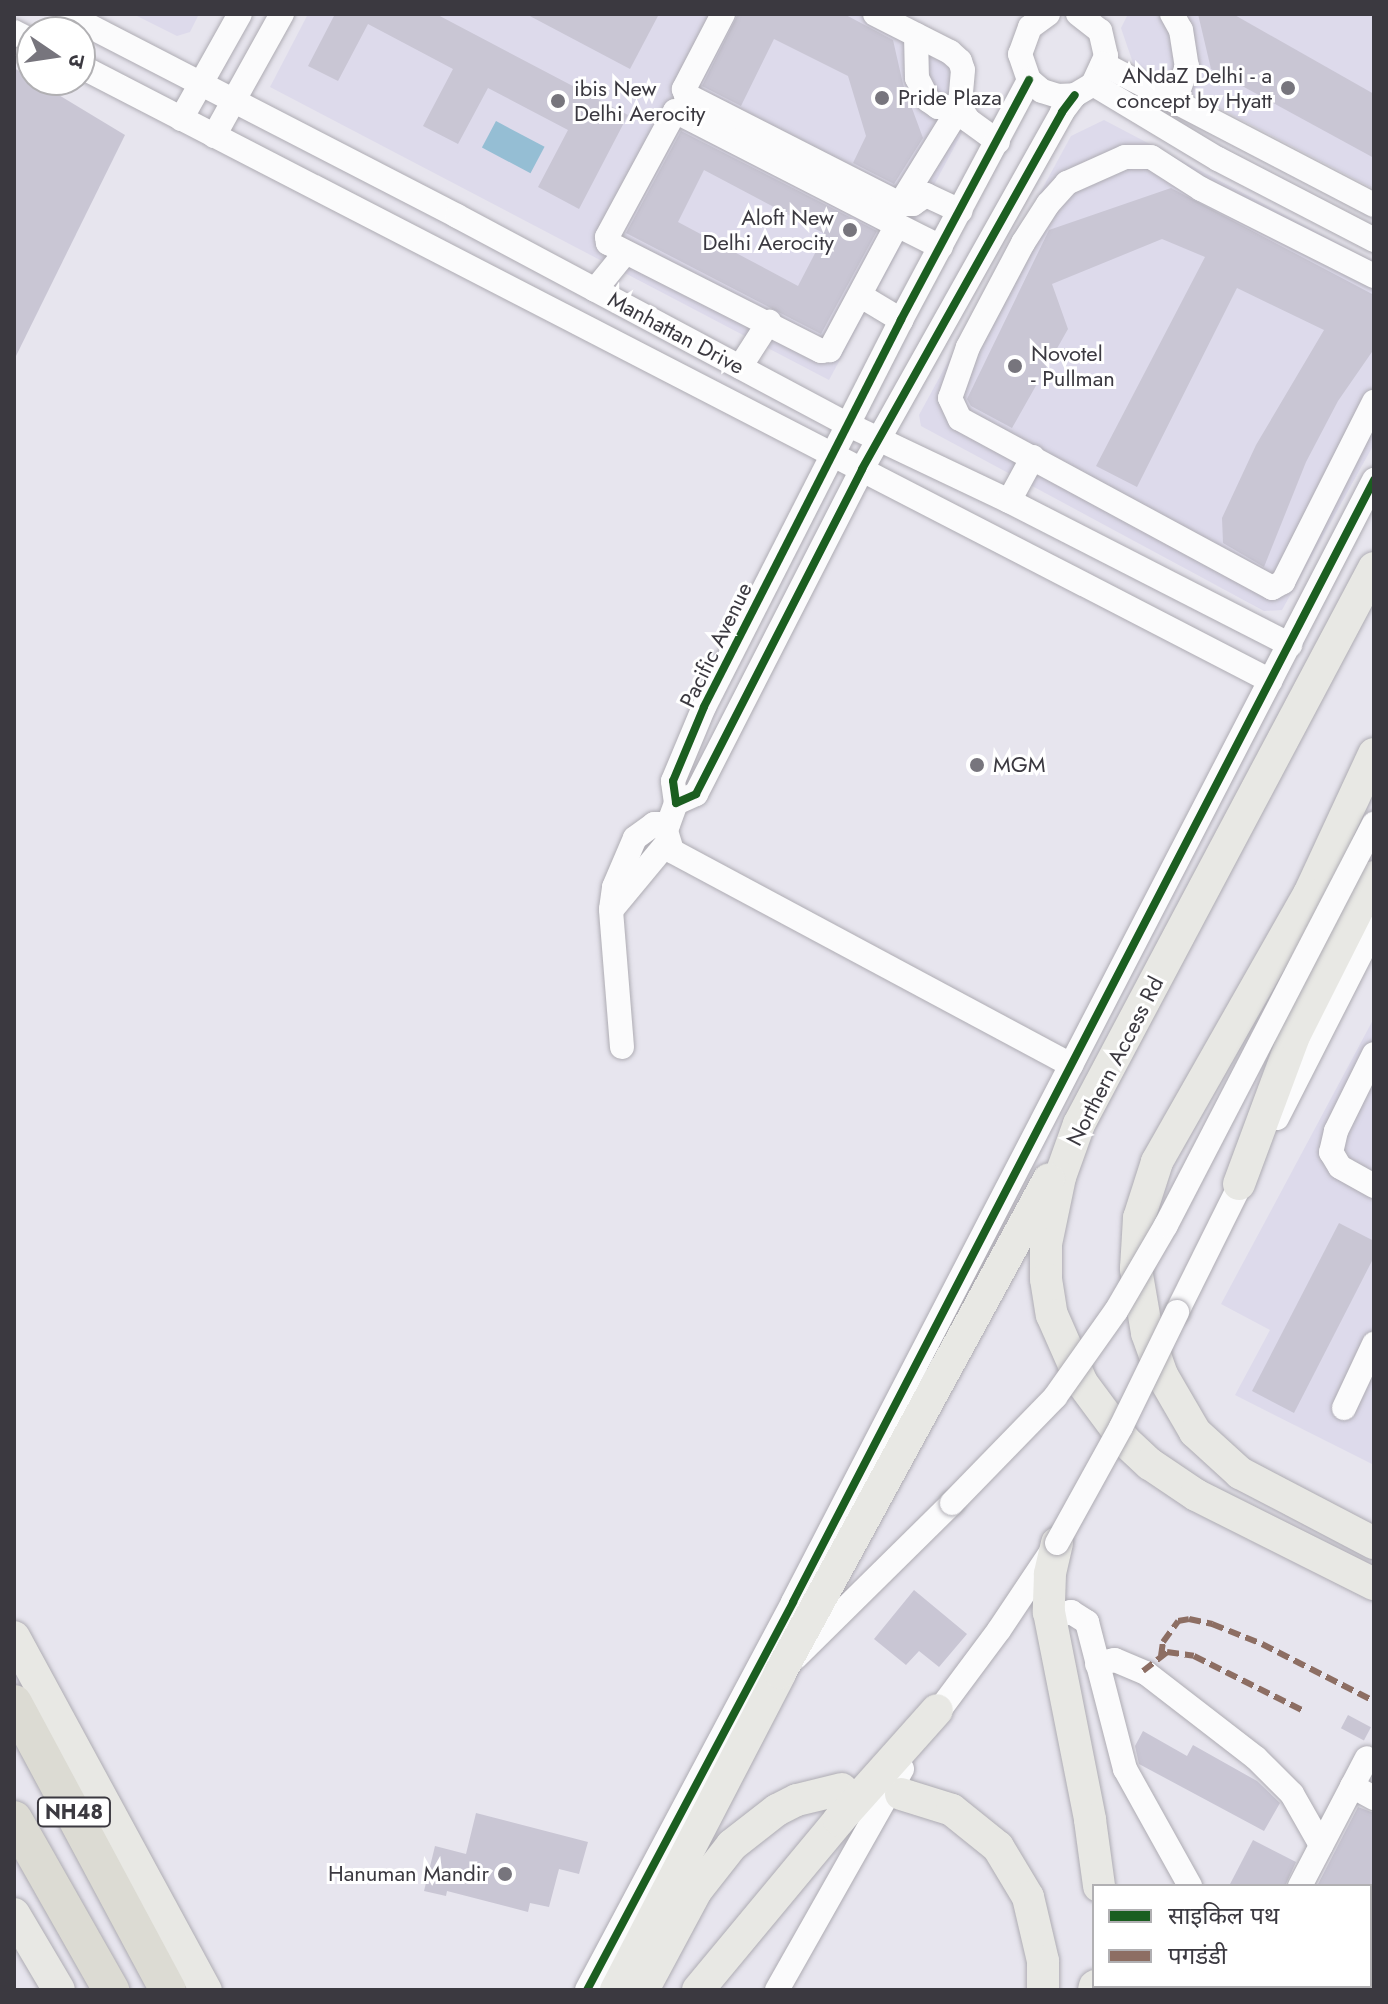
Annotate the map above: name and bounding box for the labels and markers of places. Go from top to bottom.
place label: ANdaZ Delhi - a concept by Hyatt [1117,62,1272,114]
place label: ibis New Delhi Aerocity [574,75,705,126]
marker: ANdaZ Delhi - a concept by Hyatt [1279,79,1297,97]
place label: Pride Plaza [898,85,1002,111]
marker: Pride Plaza [873,89,891,107]
marker: ibis New Delhi Aerocity [549,92,567,110]
place label: Aloft New Delhi Aerocity [703,204,834,256]
marker: Aloft New Delhi Aerocity [841,221,859,239]
place label: Novotel - Pullman [1031,340,1115,392]
marker: Novotel - Pullman [1006,357,1024,375]
place label: MGM [993,752,1046,778]
marker: MGM [968,756,986,774]
place label: Hanuman Mandir [328,1861,489,1887]
marker: Hanuman Mandir [496,1865,514,1883]

